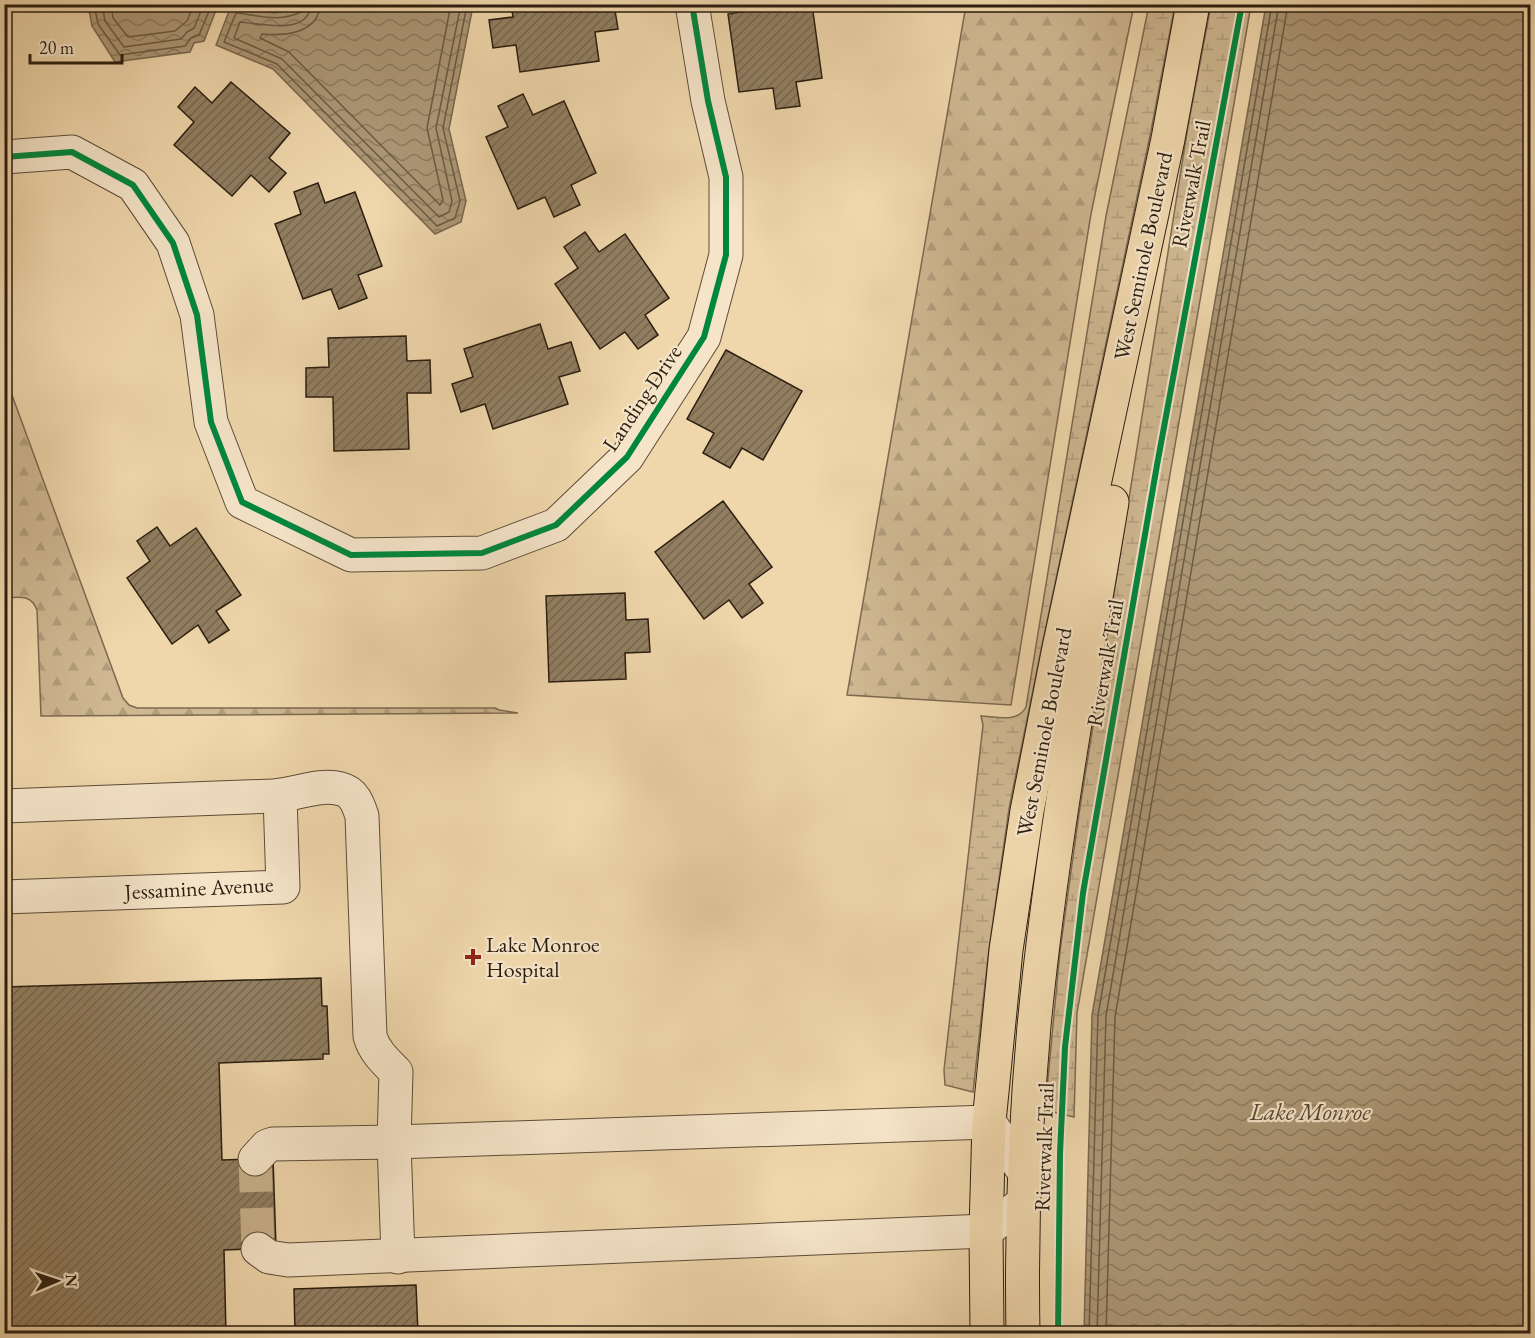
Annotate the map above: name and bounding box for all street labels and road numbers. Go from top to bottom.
street label: Riverwalk Trail [1164,118,1218,250]
street label: West Seminole Boulevard [1107,148,1179,363]
street label: Landing Drive [596,339,688,457]
street label: Riverwalk Trail [1080,597,1130,729]
street label: West Seminole Boulevard [1009,624,1079,839]
street label: Jessamine Avenue [122,870,275,906]
street label: Riverwalk Trail [1027,1082,1061,1212]

